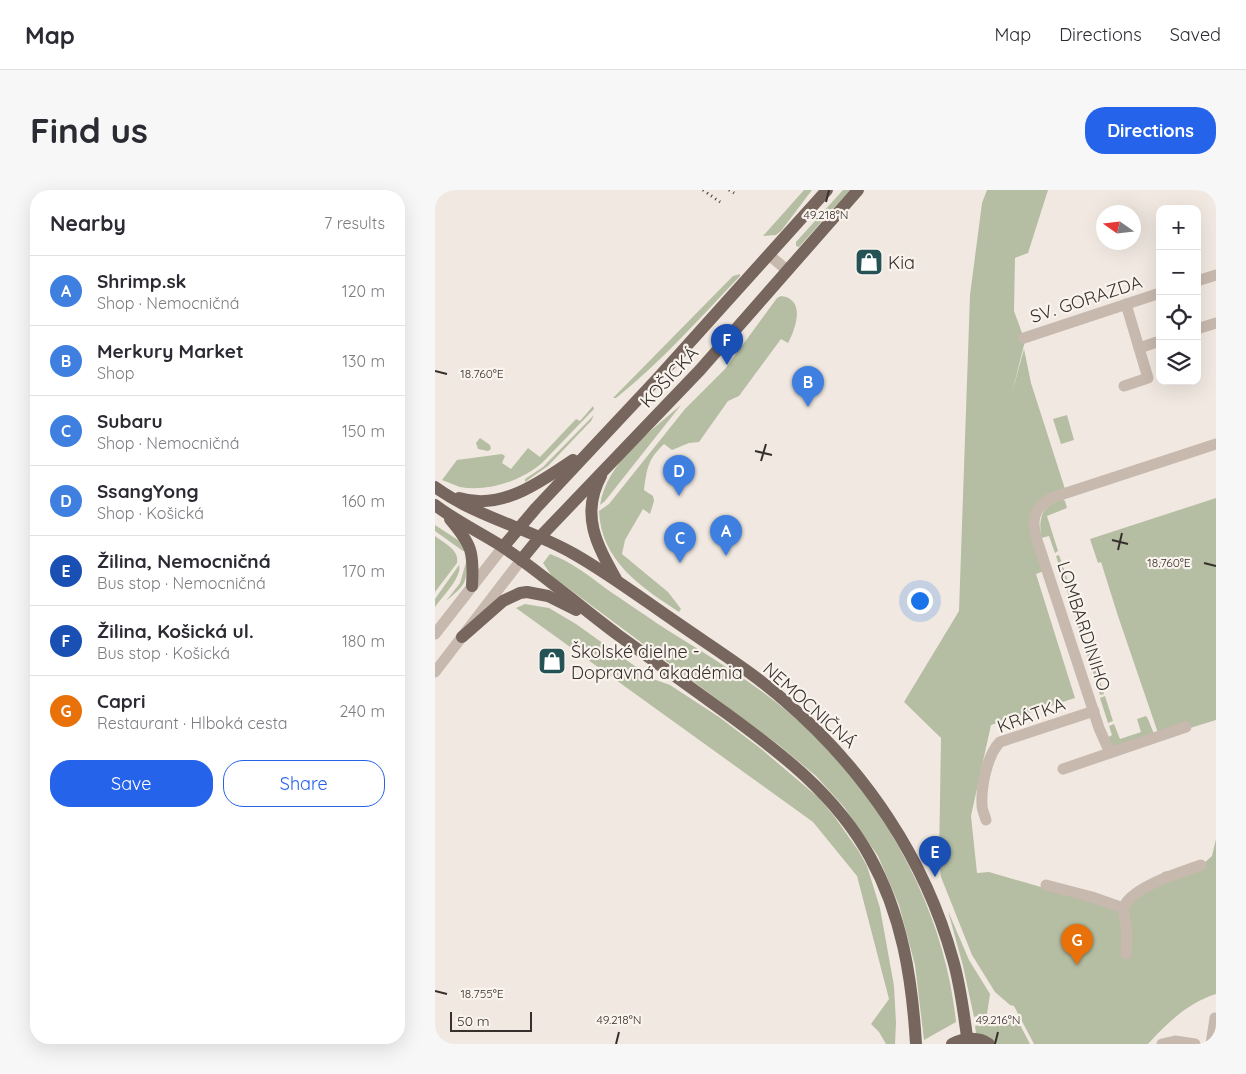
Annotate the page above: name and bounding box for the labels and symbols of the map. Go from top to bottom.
north arrow [1096,205,1141,250]
text: 49.218°N [804,207,848,222]
shop icon: Kia [854,247,884,277]
place label: Kia [888,251,915,274]
street label: SV. GORAZDA [1027,270,1145,328]
pin: F [711,324,743,365]
street label: KOŠICKÁ [635,341,703,412]
text: 18.760°E [460,366,504,381]
pin: B [792,366,824,407]
pin: D [663,455,695,496]
pin: A [710,515,742,556]
pin: C [664,522,696,563]
text: 18.760°E [1147,555,1191,570]
street label: LOMBARDINIHO [1052,558,1116,694]
your location [907,588,933,614]
place label: Školské dielne - Dopravná akadémia [571,640,743,684]
shop icon: Školské dielne - Dopravná akadémia [537,646,567,676]
street label: NEMOCNIČNÁ [759,657,862,753]
street label: KRÁTKA [994,692,1068,738]
pin: E [919,836,951,877]
pin: G [1061,924,1093,965]
text: 18.755°E [460,986,504,1001]
scale bar [450,1009,533,1032]
text: 49.218°N [597,1012,641,1027]
text: 49.216°N [976,1012,1020,1027]

